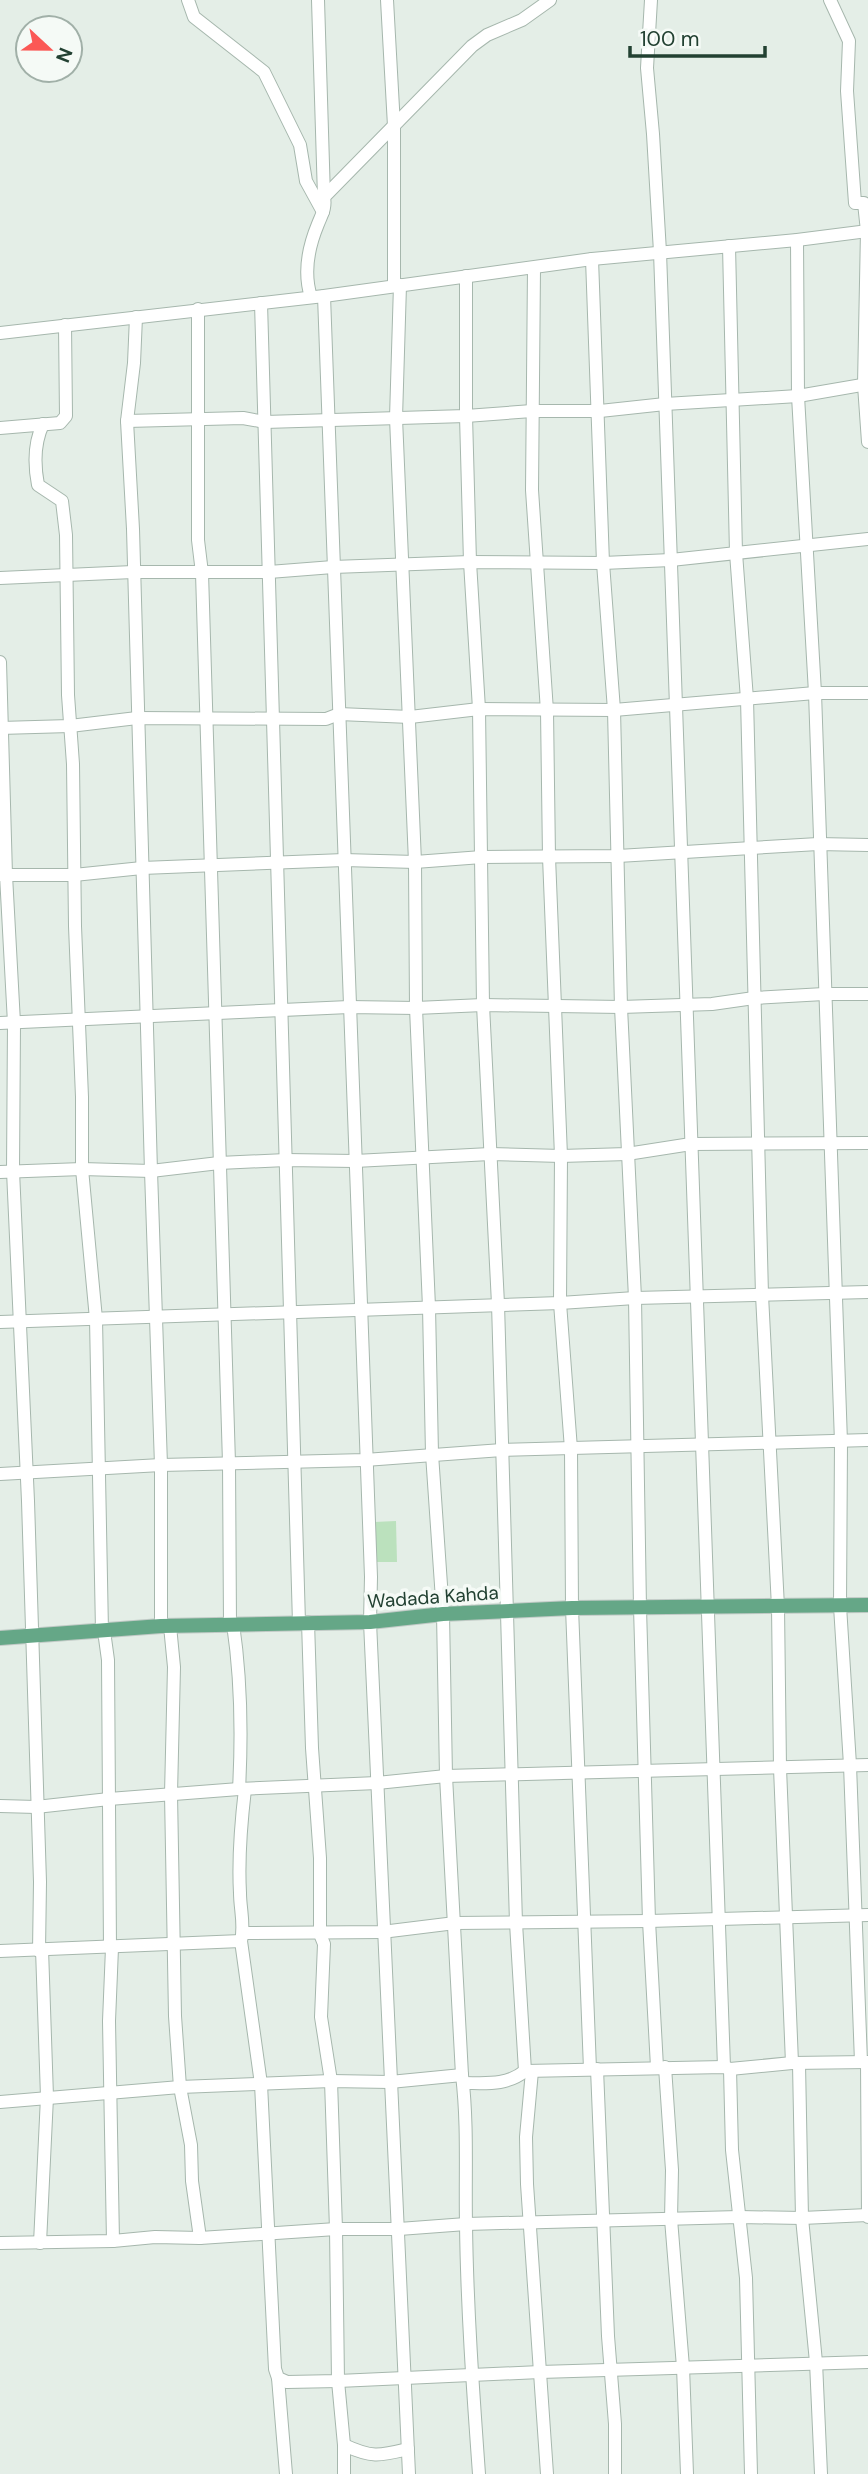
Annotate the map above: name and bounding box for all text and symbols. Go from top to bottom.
north arrow [14,14,84,84]
scale bar [630,14,765,58]
text: 100 m [640,25,700,53]
text: N [50,44,78,66]
street label: Wadada Kahda [367,1580,499,1614]

